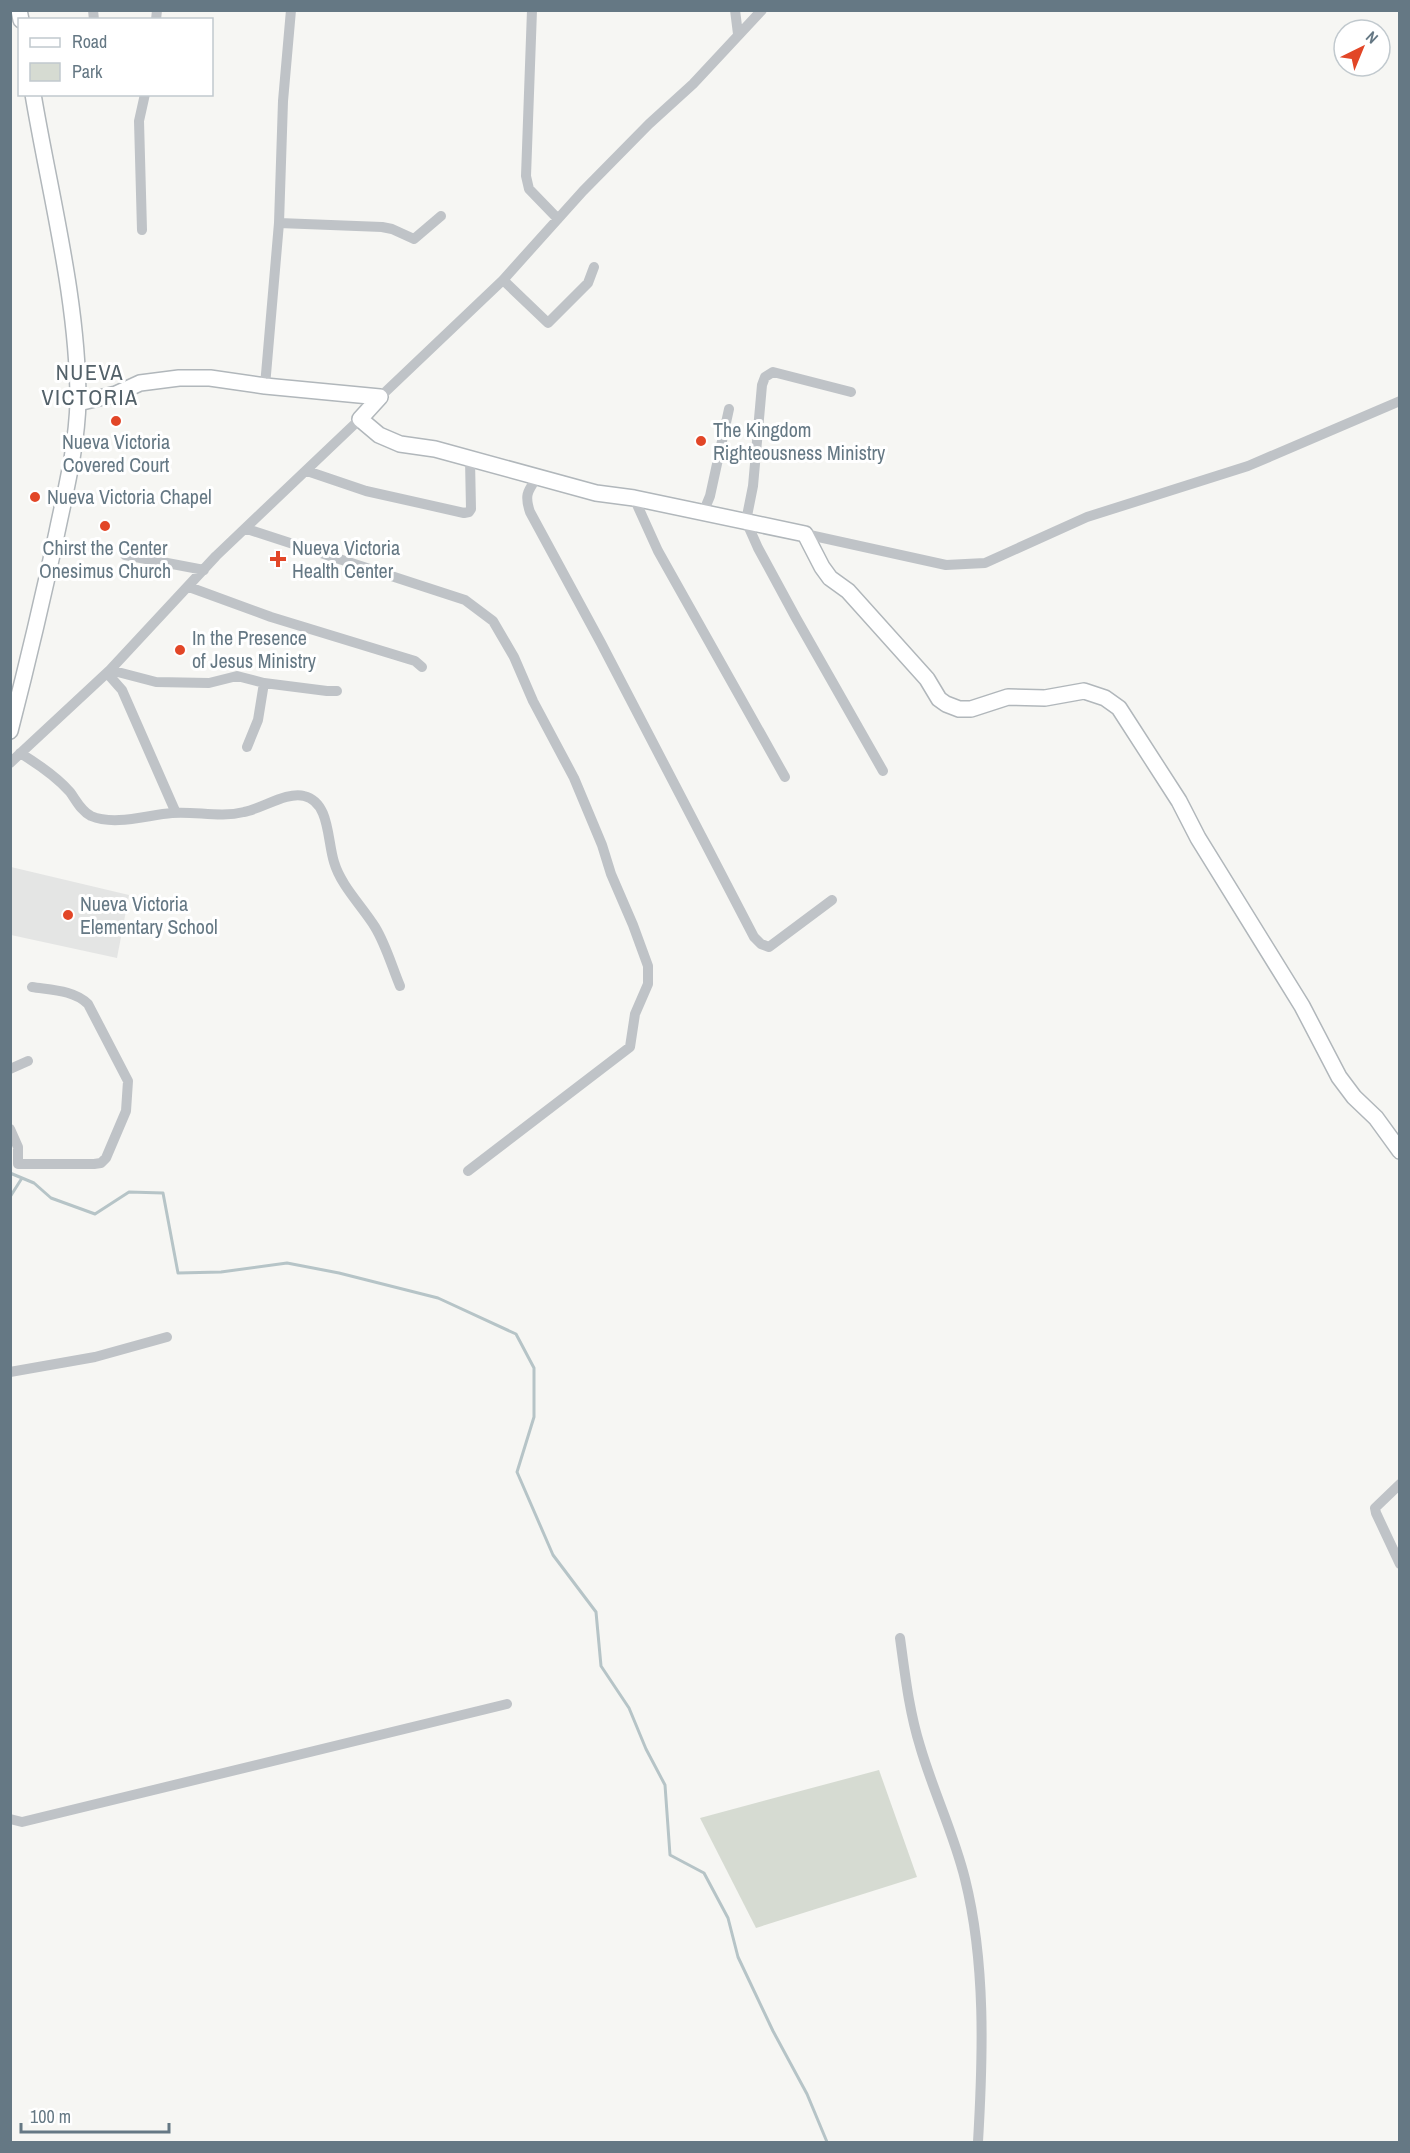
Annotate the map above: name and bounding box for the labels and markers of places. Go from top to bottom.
marker: Nueva Victoria Covered Court [109,414,123,428]
place label: The Kingdom Righteousness Ministry [713,416,886,466]
place label: Nueva Victoria Covered Court [62,428,170,478]
marker: The Kingdom Righteousness Ministry [694,434,708,448]
place label: Nueva Victoria Chapel [47,483,212,510]
marker: Nueva Victoria Chapel [28,490,42,504]
marker: Chirst the Center Onesimus Church [98,519,112,533]
place label: Chirst the Center Onesimus Church [39,534,171,584]
place label: Nueva Victoria Health Center [292,534,400,584]
marker: Nueva Victoria Health Center [269,550,287,568]
place label: In the Presence of Jesus Ministry [192,624,317,674]
marker: In the Presence of Jesus Ministry [173,643,187,657]
place label: Nueva Victoria Elementary School [80,890,218,940]
marker: Nueva Victoria Elementary School [61,908,75,922]

